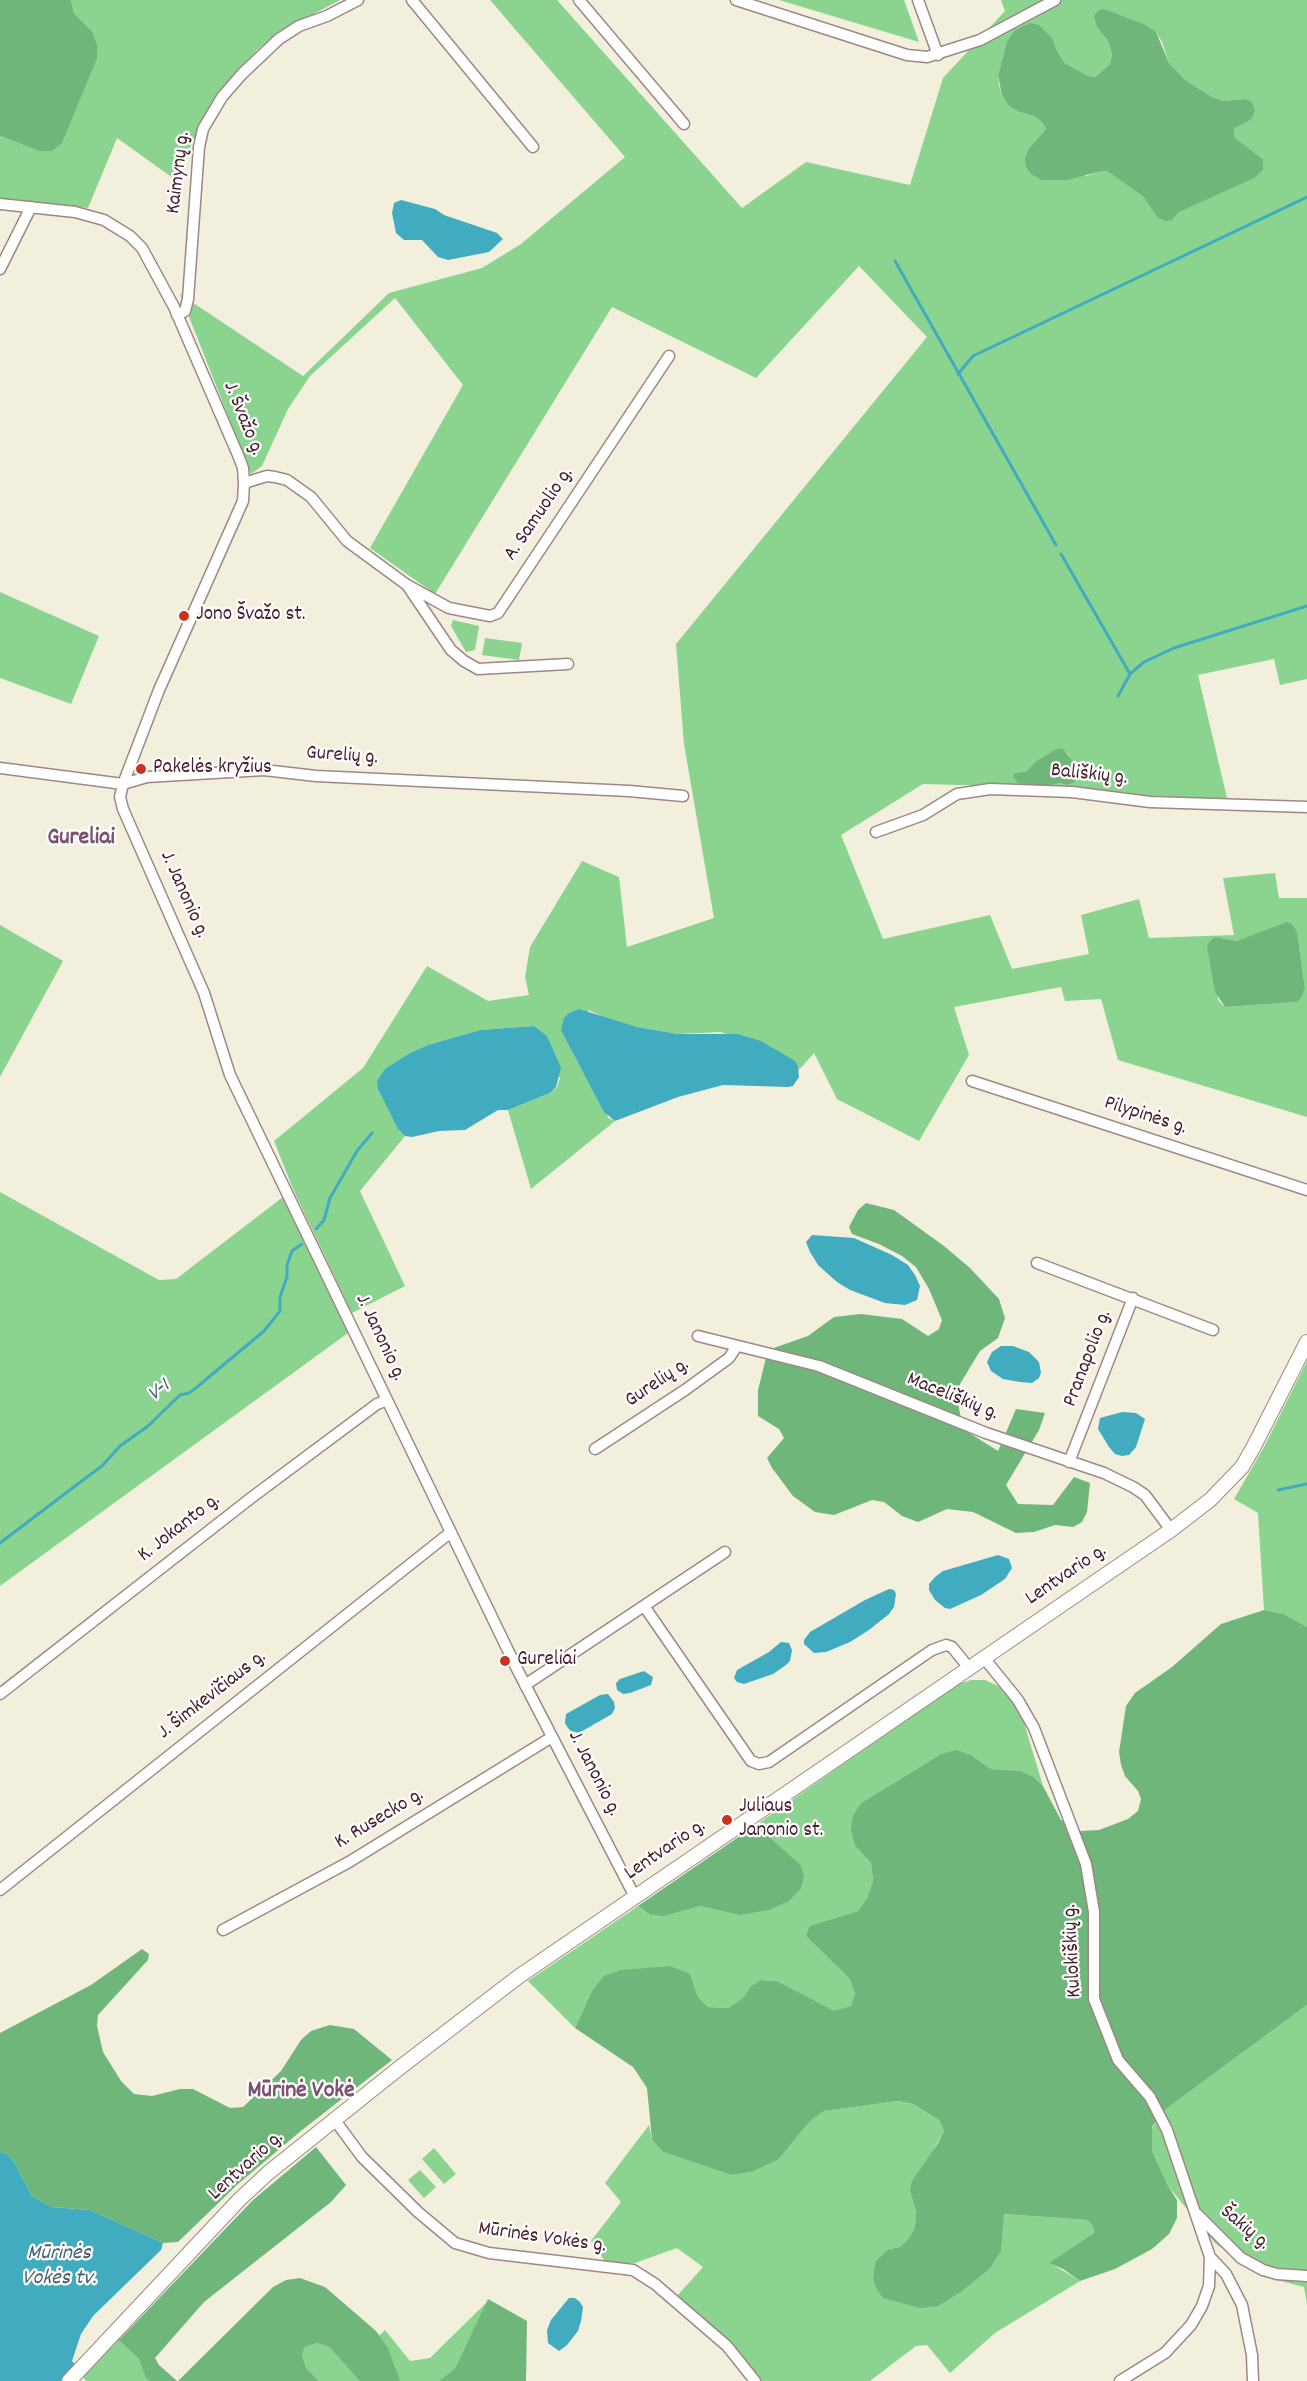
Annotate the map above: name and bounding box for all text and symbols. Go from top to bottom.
street label: Kaimynų g. [162,130,198,216]
street label: J. Švažo g. [216,378,268,460]
street label: A. Samuolio g. [500,463,580,567]
place label: Jono Švažo st. [196,603,306,629]
marker: Jono Švažo st. [177,609,191,623]
street label: Gurelių g. [305,742,379,772]
place label: Pakelės kryžius [153,756,272,782]
street label: Bališkių g. [1050,759,1128,793]
marker: Pakelės kryžius [134,762,148,776]
district label: Gureliai [47,826,115,854]
street label: J. Janonio g. [153,847,213,943]
street label: Pilypinės g. [1100,1092,1190,1142]
street label: J. Janonio g. [348,1291,410,1385]
street label: Pranapolio g. [1059,1307,1119,1411]
street label: Gurelių g. [621,1353,695,1415]
street label: Maceliškių g. [902,1368,1002,1428]
water label: V-1 [143,1375,177,1409]
street label: K. Jokanto g. [134,1489,226,1569]
street label: Lentvario g. [1022,1540,1112,1612]
street label: J. Šimkevičiaus g. [154,1646,272,1746]
place label: Gureliai [517,1648,576,1674]
marker: Gureliai [498,1654,512,1668]
street label: J. Janonio g. [561,1727,625,1821]
street label: K. Rusecko g. [331,1784,429,1856]
place label: Juliaus Janonio st. [739,1795,823,1845]
marker: Juliaus Janonio st. [720,1813,734,1827]
street label: Lentvario g. [621,1815,711,1887]
street label: Kulokiškių g. [1059,1904,1089,1998]
district label: Mūrinė Vokė [247,2079,355,2107]
street label: Lentvario g. [204,2127,290,2207]
street label: Šakių g. [1214,2201,1274,2257]
street label: Mūrinės Vokės g. [476,2218,608,2260]
water label: Mūrinės Vokės tv. [22,2242,96,2294]

